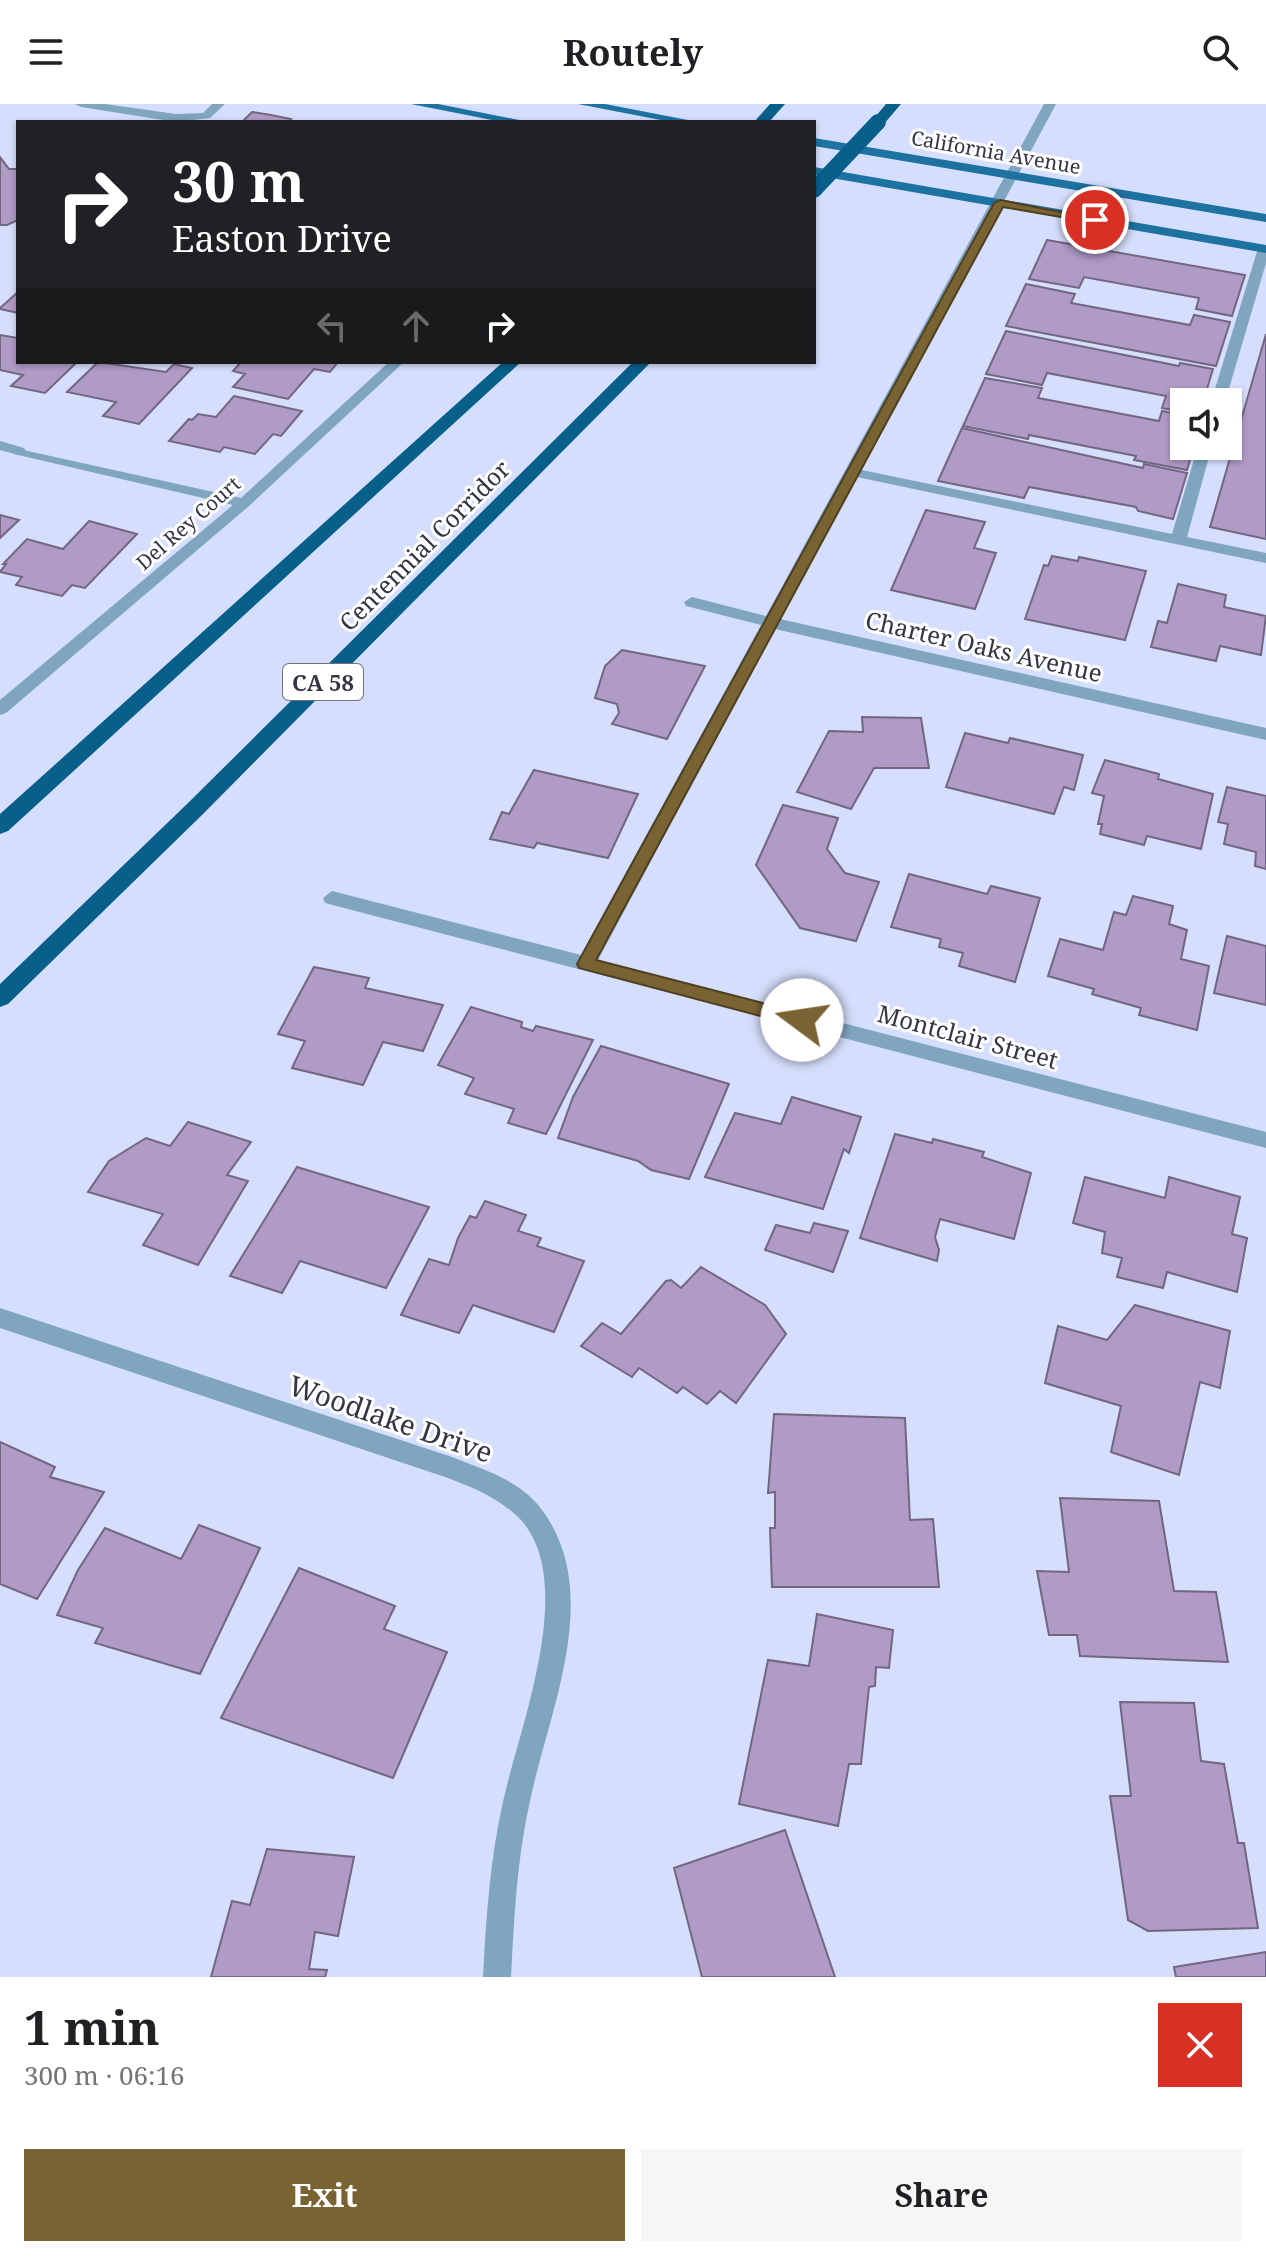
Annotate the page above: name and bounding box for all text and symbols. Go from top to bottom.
text: Routely [563,28,703,77]
icon: menu [24,30,68,74]
icon: search [1198,30,1242,74]
street label: California Avenue [909,124,1083,180]
text: 30 m [172,142,305,218]
icon: right [40,152,144,256]
pin [1061,186,1129,254]
icon: arrive [1073,198,1117,242]
text: Easton Drive [172,214,392,263]
icon: left [310,304,354,348]
icon: ahead [394,304,438,348]
icon: right [478,304,522,348]
map controls [1170,388,1242,460]
button: sound [1170,388,1242,460]
street label: Centennial Corridor [331,452,517,638]
street label: Del Rey Court [130,470,246,576]
street label: Charter Oaks Avenue [862,603,1106,689]
road number: CA 58 [283,664,363,700]
position arrow [760,978,844,1062]
street label: Montclair Street [874,996,1062,1076]
street label: Woodlake Drive [284,1365,498,1471]
text: 1 min [24,1994,160,2059]
button: close [1158,2003,1242,2087]
text: 300 m · 06:16 [24,2057,185,2093]
button: Exit [24,2149,625,2241]
button: Share [641,2149,1242,2241]

